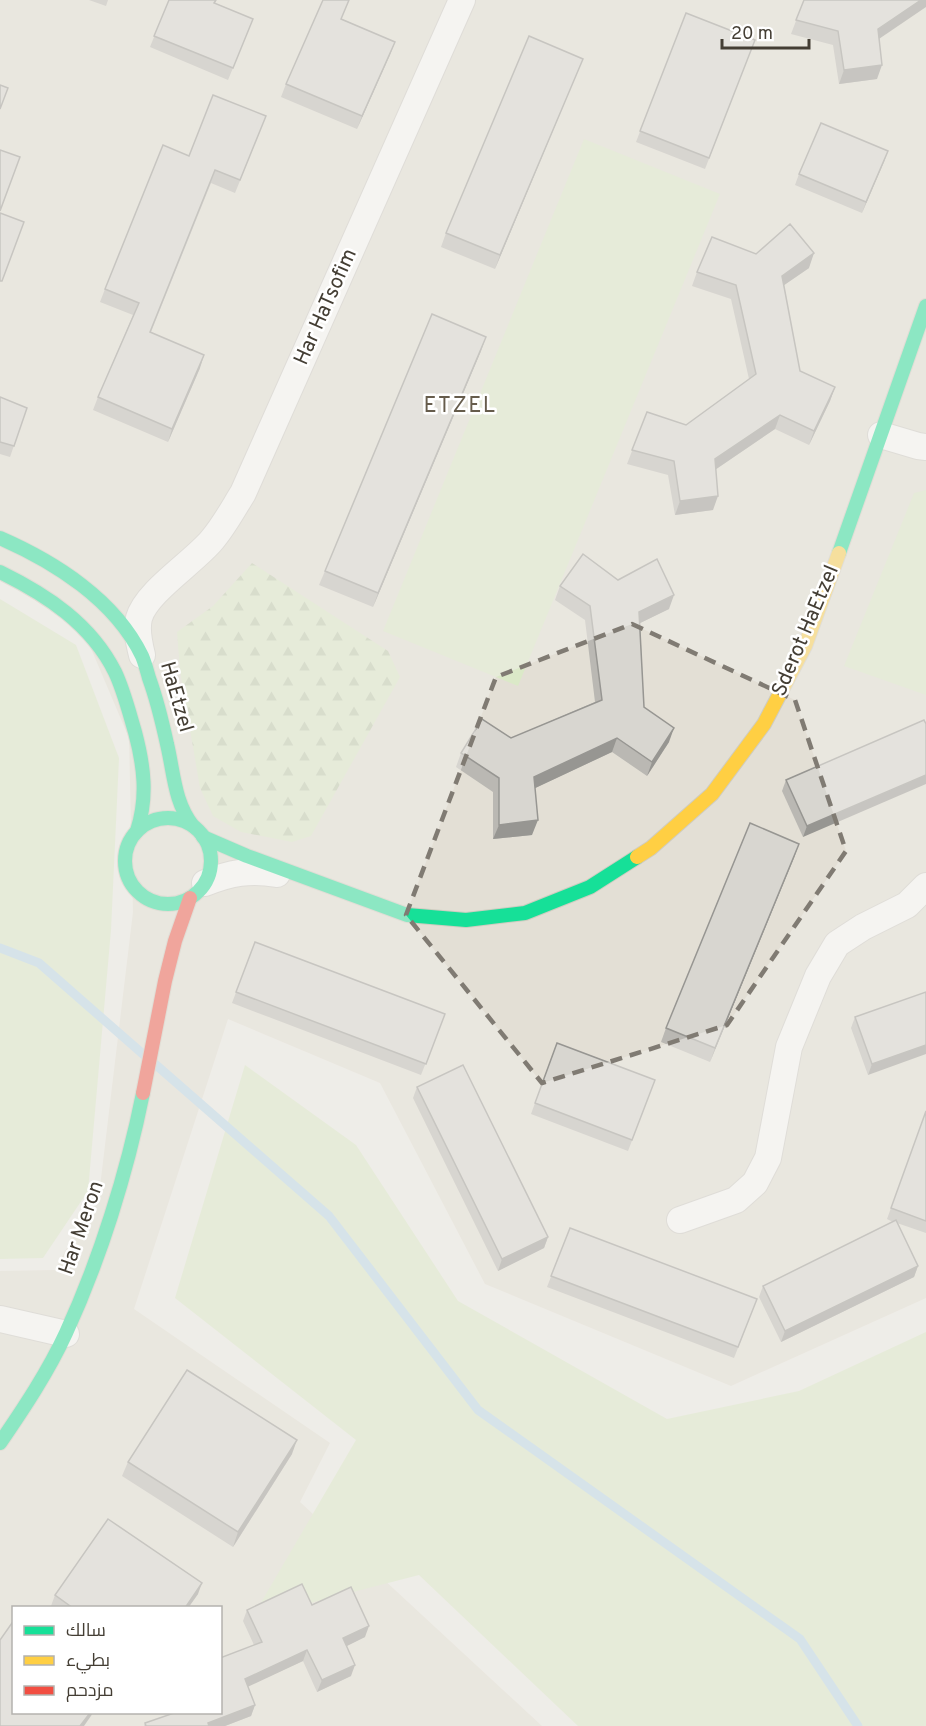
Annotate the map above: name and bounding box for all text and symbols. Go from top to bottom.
scale bar [722,12,809,50]
text: 20 m [731,23,773,46]
street label: Har HaTsofim [288,245,364,369]
district label: ETZEL [423,393,497,420]
street label: Sderot HaEtzel [766,561,846,701]
street label: HaEtzel [153,658,199,736]
street label: Har Meron [53,1177,111,1279]
legend [12,1606,222,1714]
text: سالك [66,1620,106,1643]
text: بطيء [66,1650,110,1674]
text: مزدحم [66,1680,114,1703]

